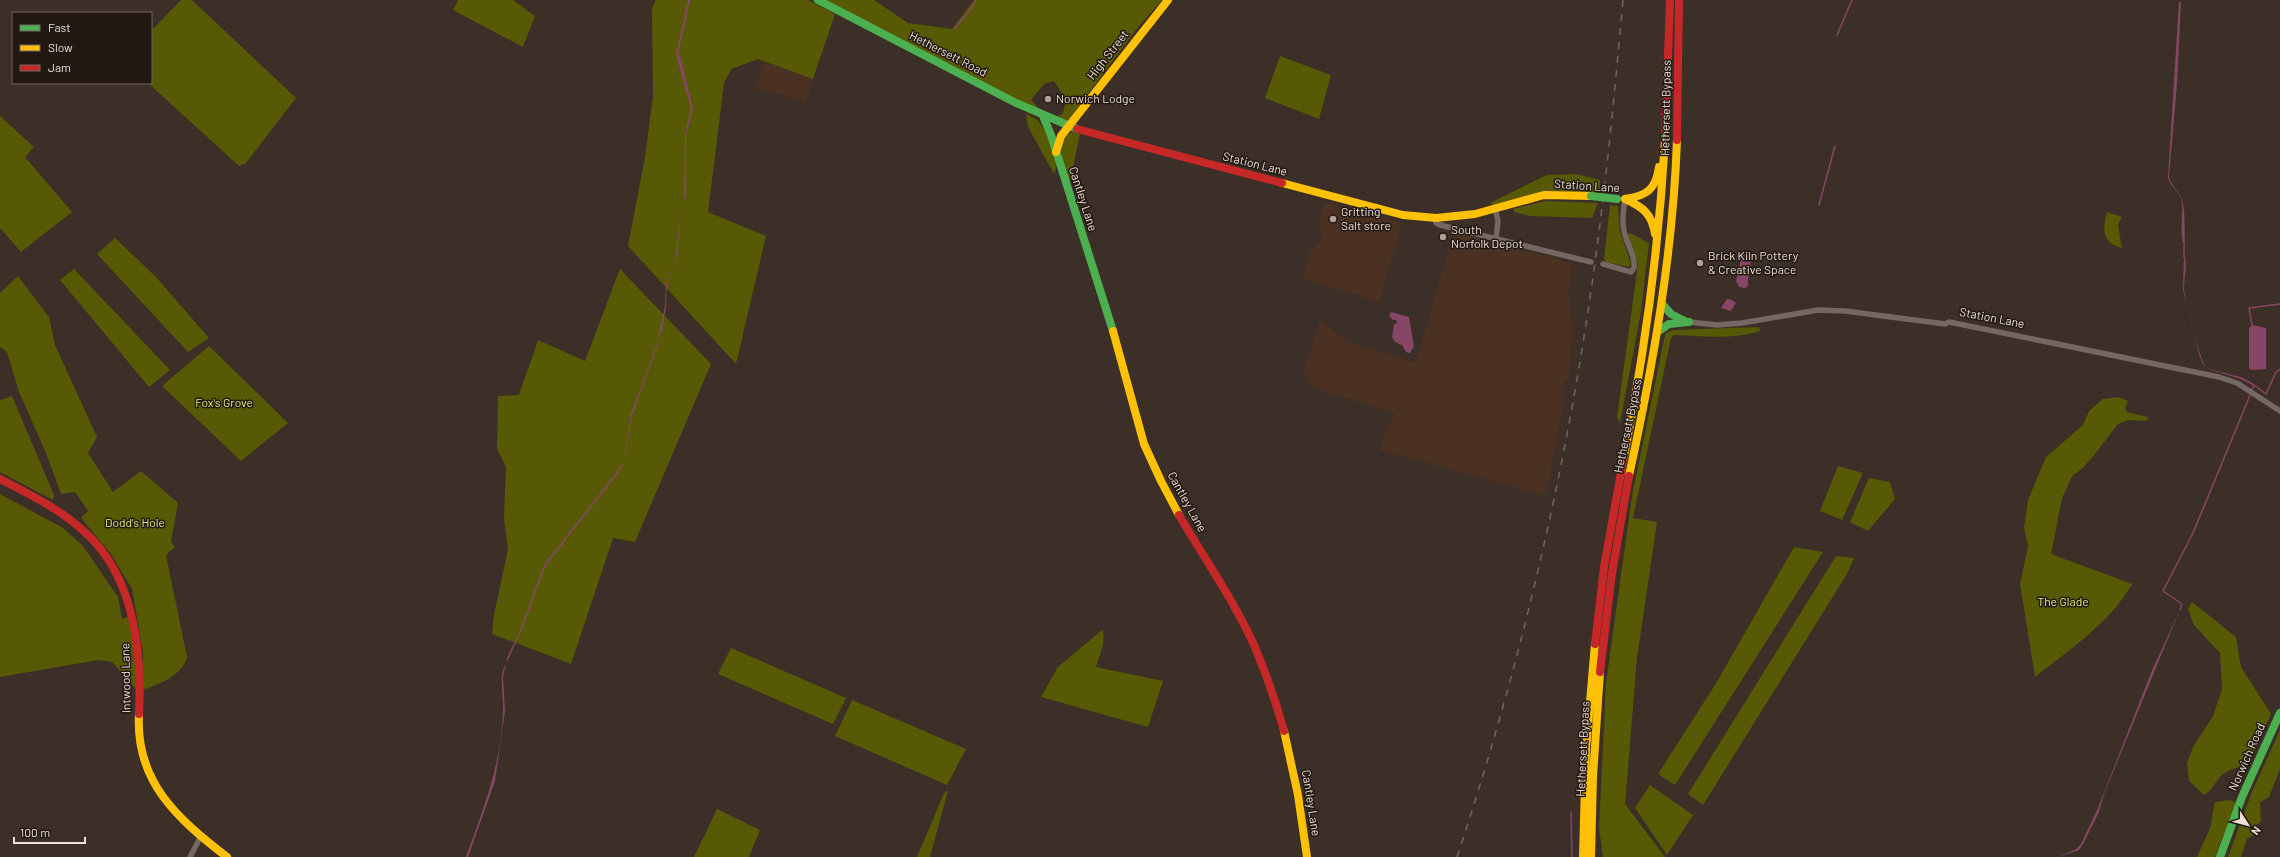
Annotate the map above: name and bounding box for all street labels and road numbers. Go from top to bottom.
street label: Hethersett Road [907,27,990,79]
street label: High Street [1084,27,1131,82]
street label: Hethersett Bypass [1657,60,1673,156]
street label: Station Lane [1222,148,1289,178]
street label: Cantley Lane [1067,165,1101,233]
street label: Station Lane [1554,176,1620,194]
street label: Station Lane [1958,304,2026,330]
street label: Hethersett Bypass [1610,377,1644,474]
street label: Cantley Lane [1166,469,1210,534]
street label: Intwood Lane [117,643,133,713]
street label: Hethersett Bypass [1573,700,1592,797]
street label: Norwich Road [2225,721,2267,793]
street label: Cantley Lane [1300,769,1324,837]

